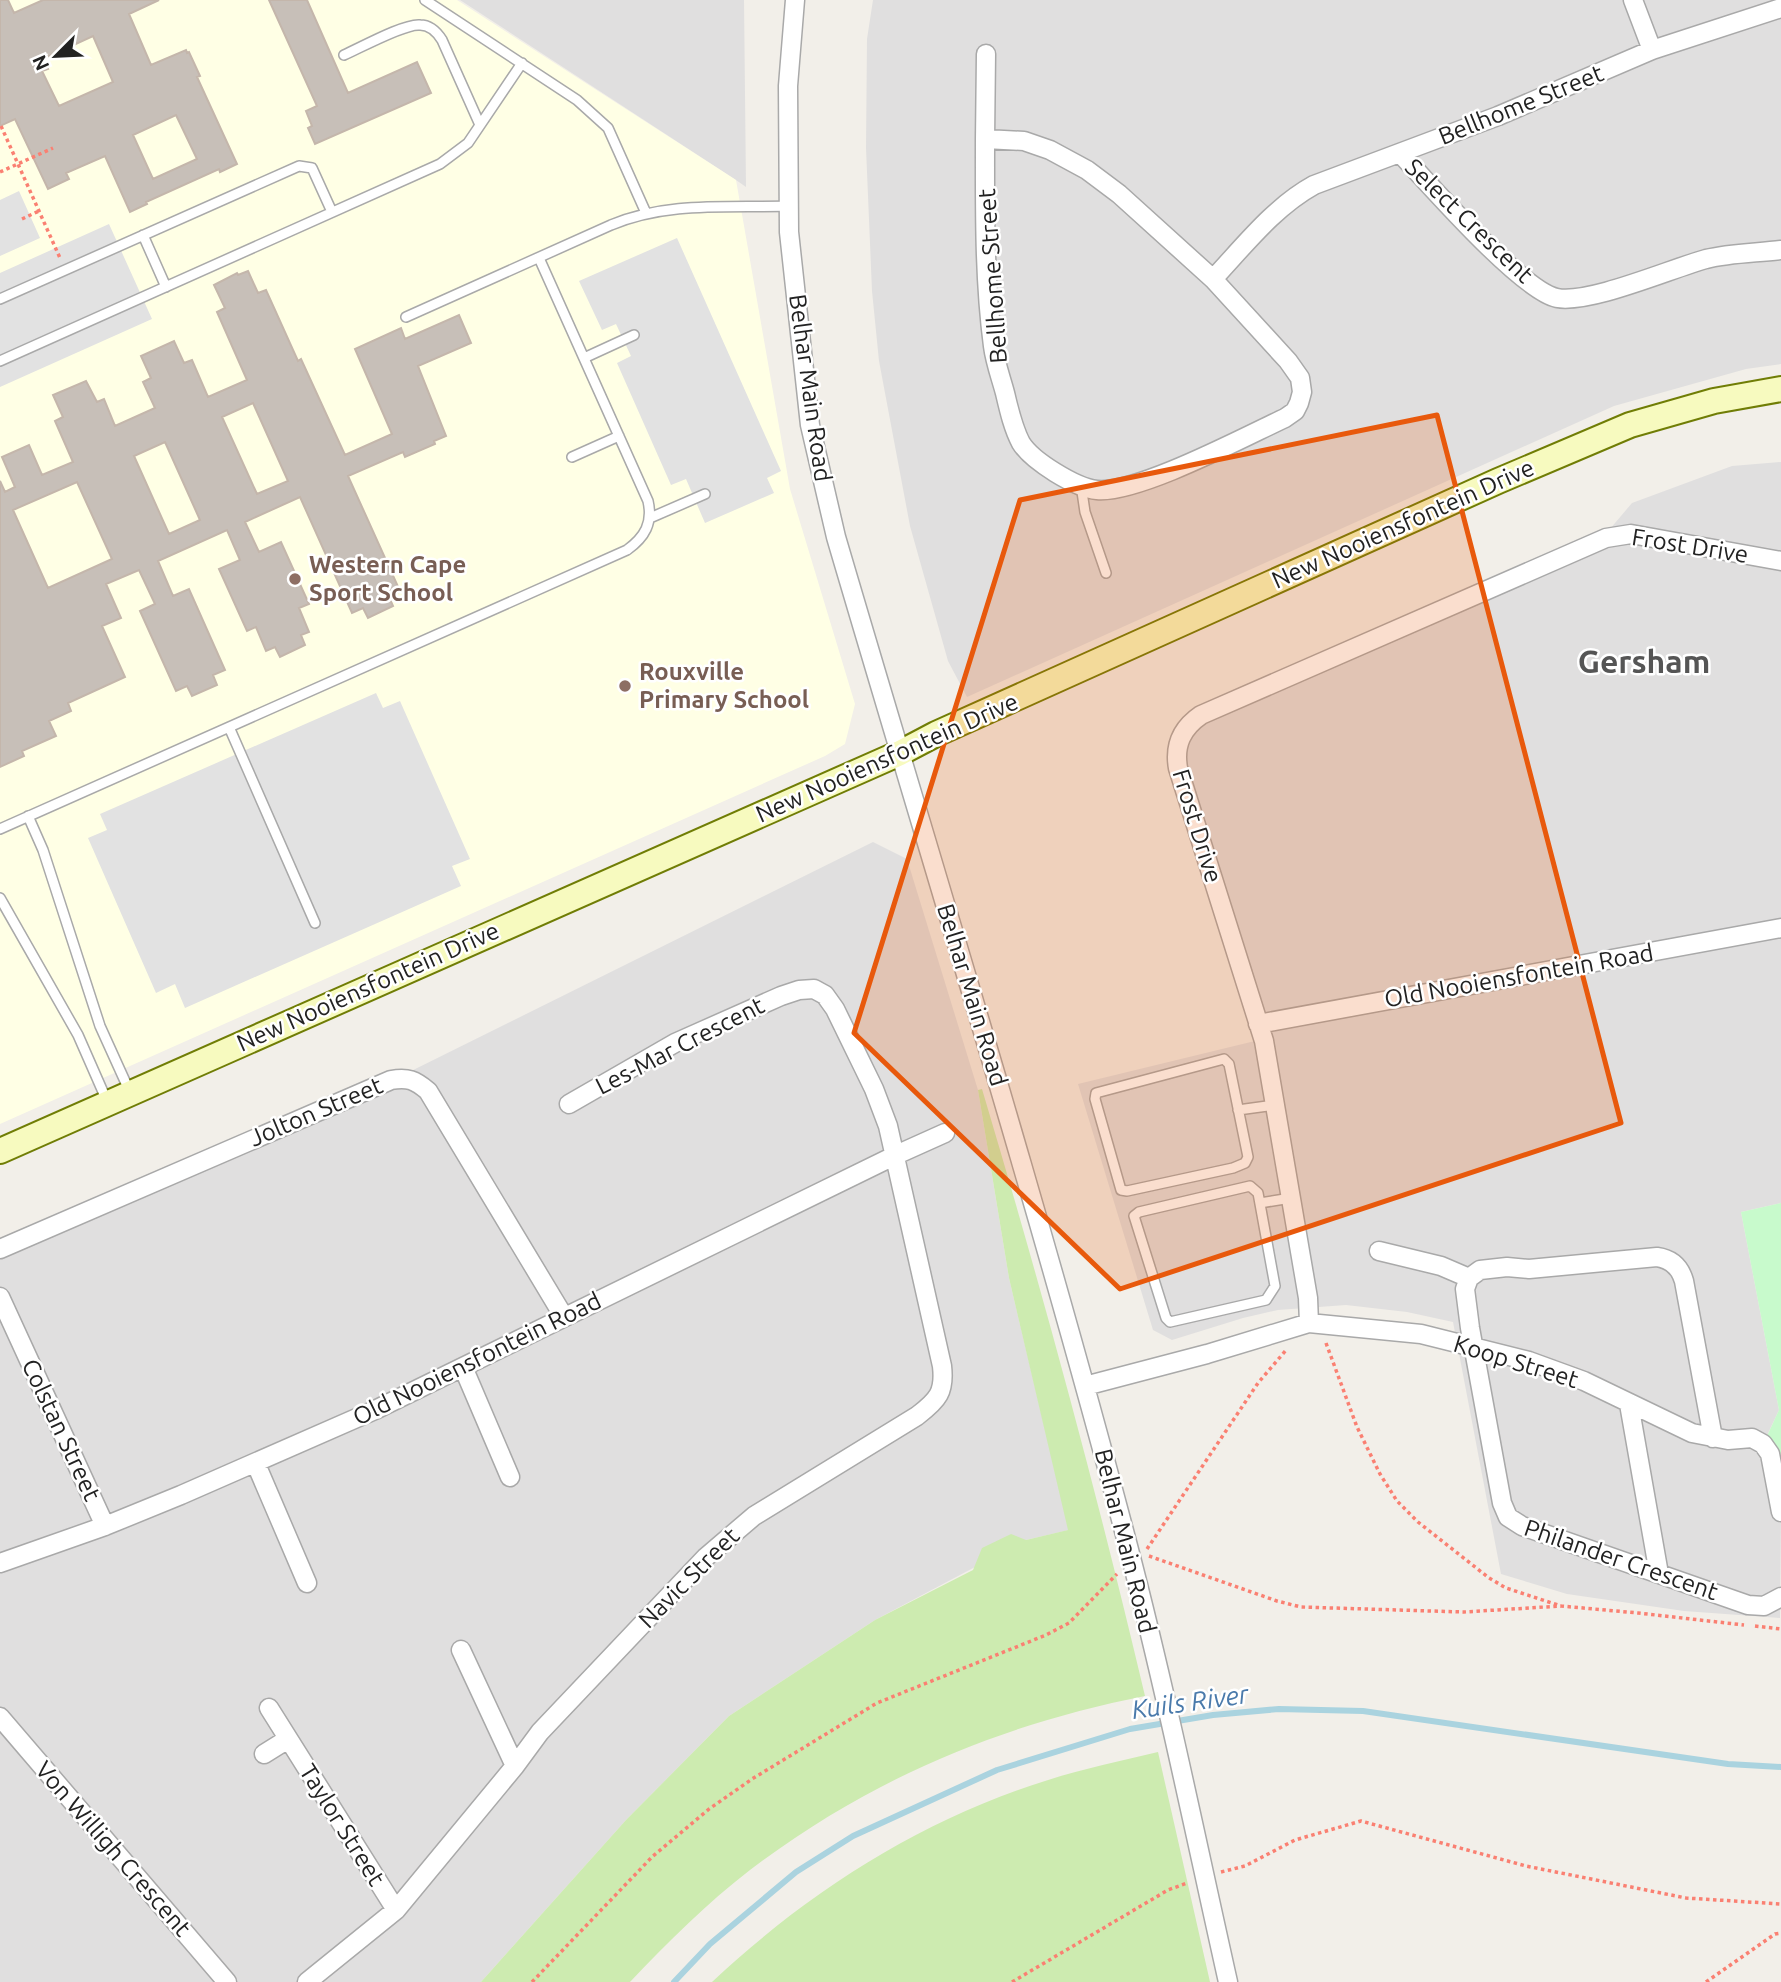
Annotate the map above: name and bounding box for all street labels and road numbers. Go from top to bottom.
street label: Bellhome Street [1434,59,1608,150]
street label: Select Crescent [1400,153,1539,289]
street label: Bellhome Street [973,187,1012,364]
street label: Belhar Main Road [784,292,837,483]
street label: New Nooiensfontein Drive [1267,453,1538,594]
street label: Frost Drive [1630,523,1750,568]
street label: New Nooiensfontein Drive [751,687,1022,828]
street label: Frost Drive [1167,766,1228,886]
street label: Belhar Main Road [932,901,1013,1089]
street label: New Nooiensfontein Drive [232,916,503,1057]
street label: Old Nooiensfontein Road [1382,939,1656,1012]
street label: Les-Mar Crescent [591,991,769,1100]
street label: Jolton Street [245,1071,387,1152]
street label: Old Nooiensfontein Road [348,1287,605,1430]
street label: Koop Street [1451,1330,1582,1393]
street label: Colstan Street [17,1355,106,1505]
street label: Belhar Main Road [1090,1446,1161,1636]
street label: Philander Crescent [1521,1514,1722,1606]
street label: Navic Street [633,1522,745,1633]
street label: Von Willigh Crescent [30,1756,197,1942]
street label: Taylor Street [294,1759,391,1891]

